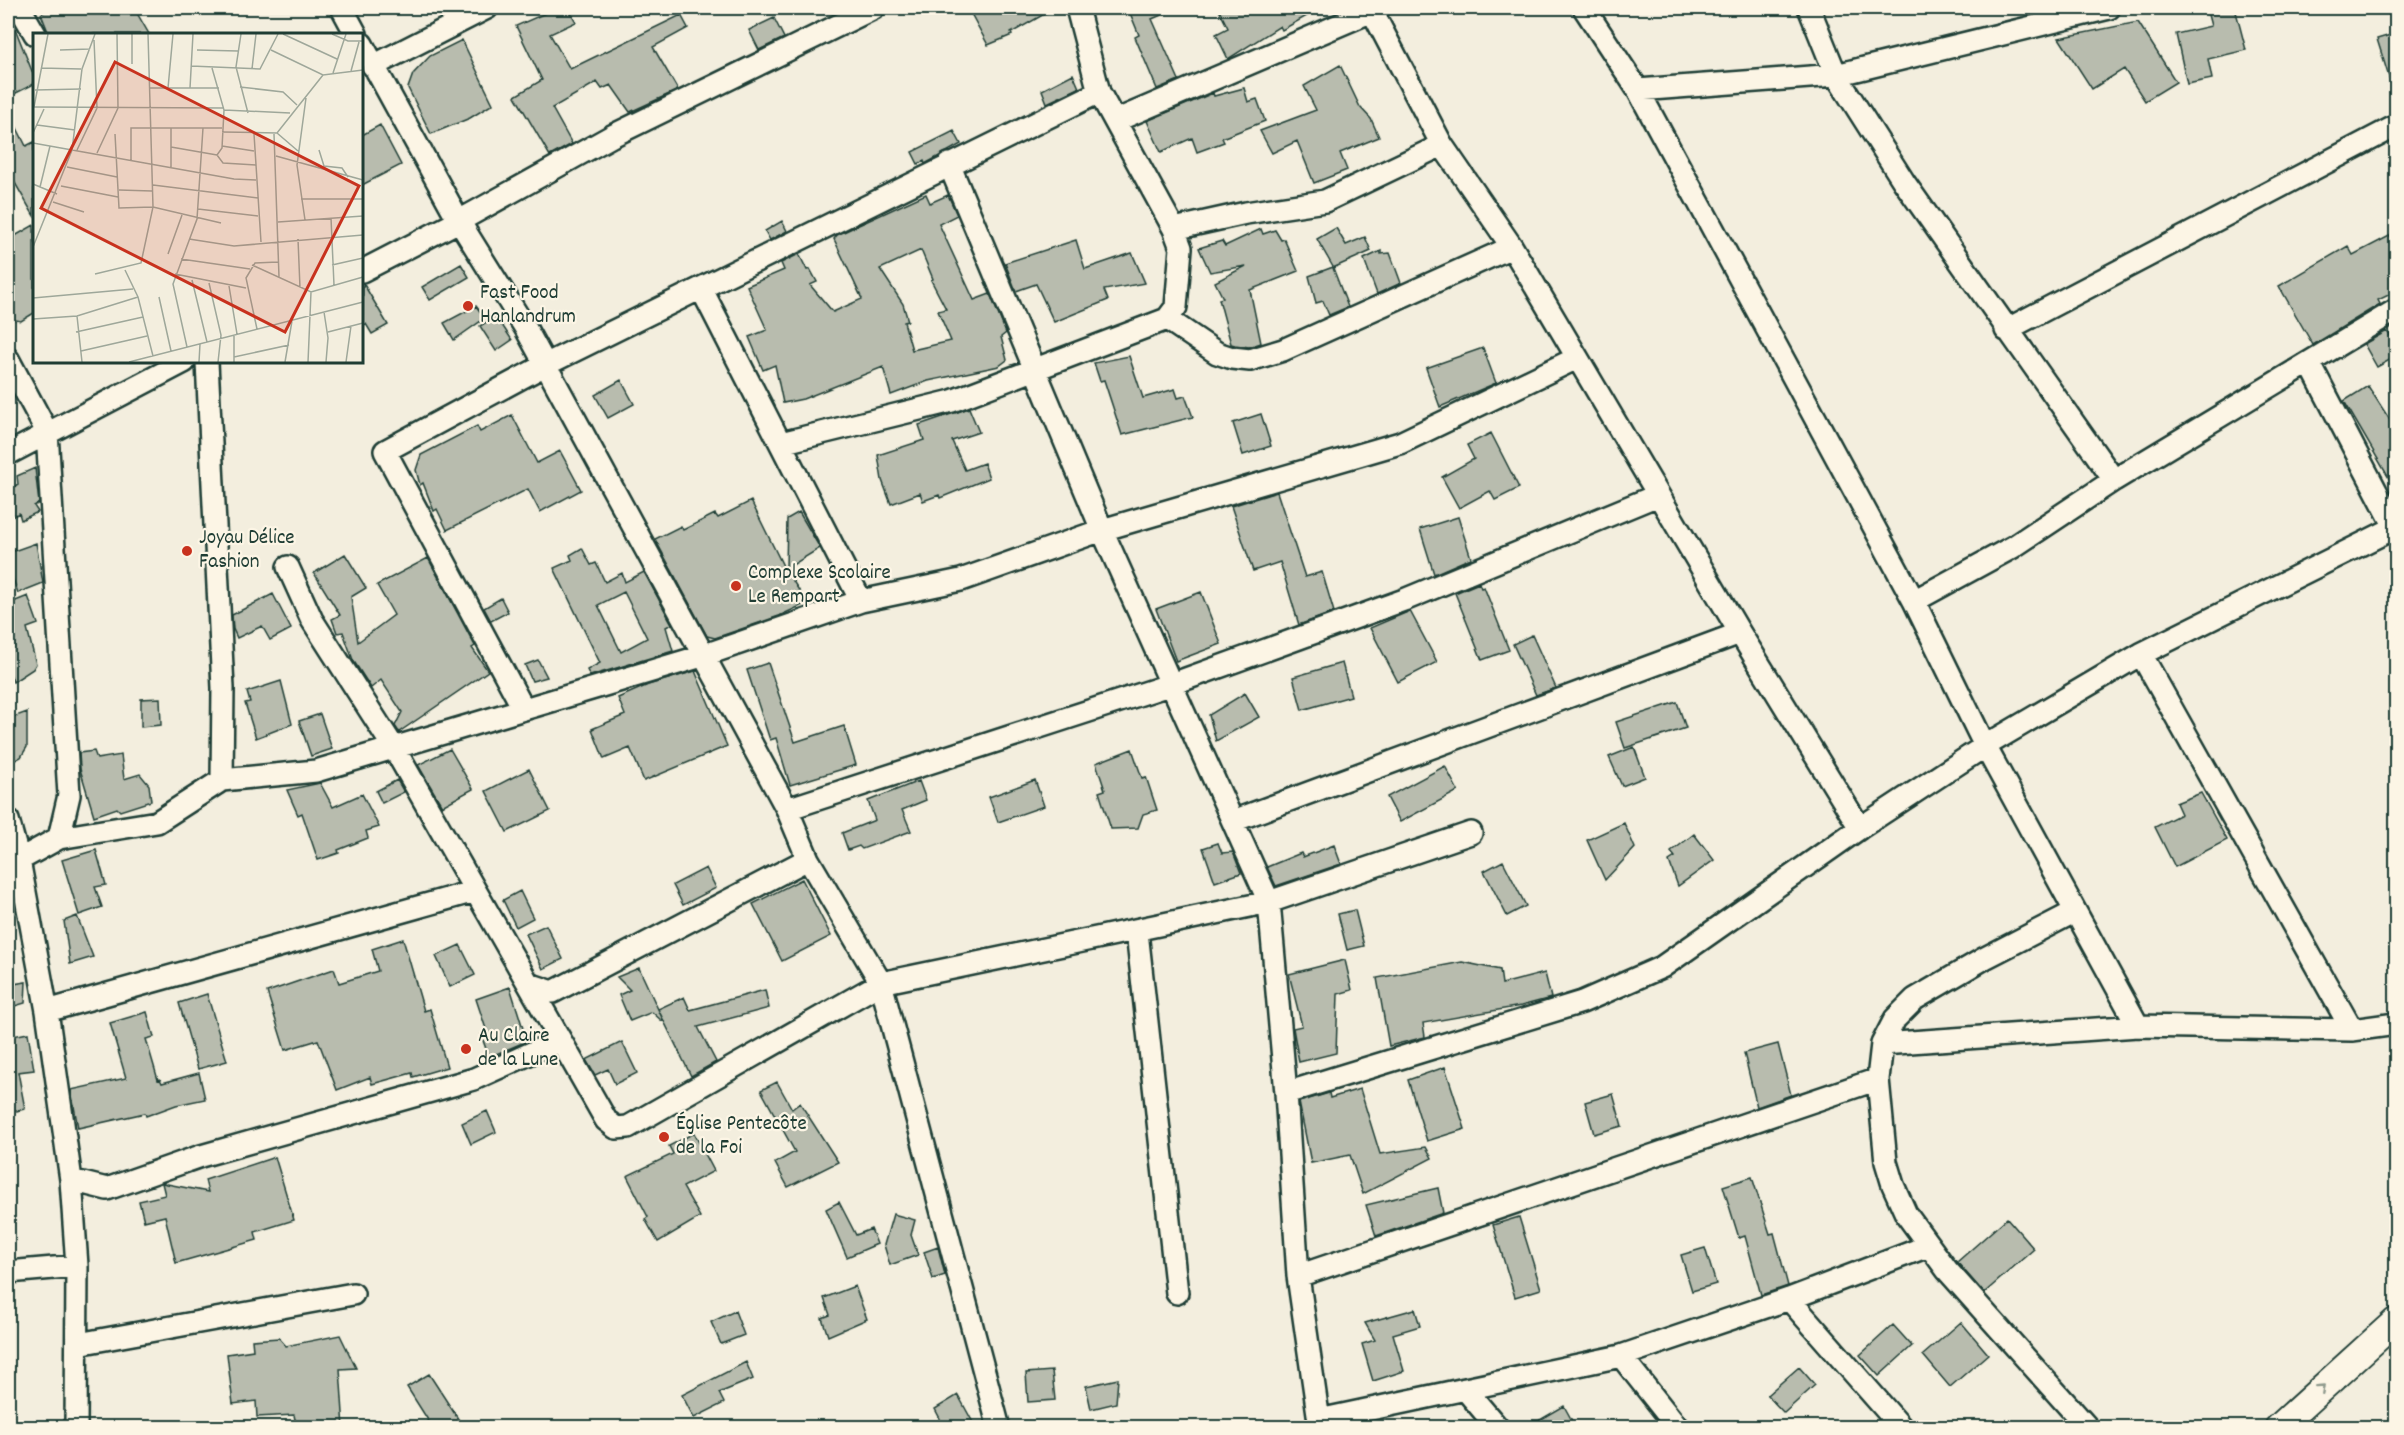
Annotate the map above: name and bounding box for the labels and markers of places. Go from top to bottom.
place label: Fast Food Hanlandrum [480,279,576,333]
marker: Fast Food Hanlandrum [461,299,475,313]
place label: Joyau Délice Fashion [199,524,295,578]
marker: Joyau Délice Fashion [180,544,194,558]
place label: Complexe Scolaire Le Rempart [748,559,891,613]
marker: Complexe Scolaire Le Rempart [729,579,743,593]
place label: Au Claire de la Lune [478,1022,558,1076]
marker: Au Claire de la Lune [459,1042,473,1056]
place label: Église Pentecôte de la Foi [676,1110,807,1164]
marker: Église Pentecôte de la Foi [657,1130,671,1144]

